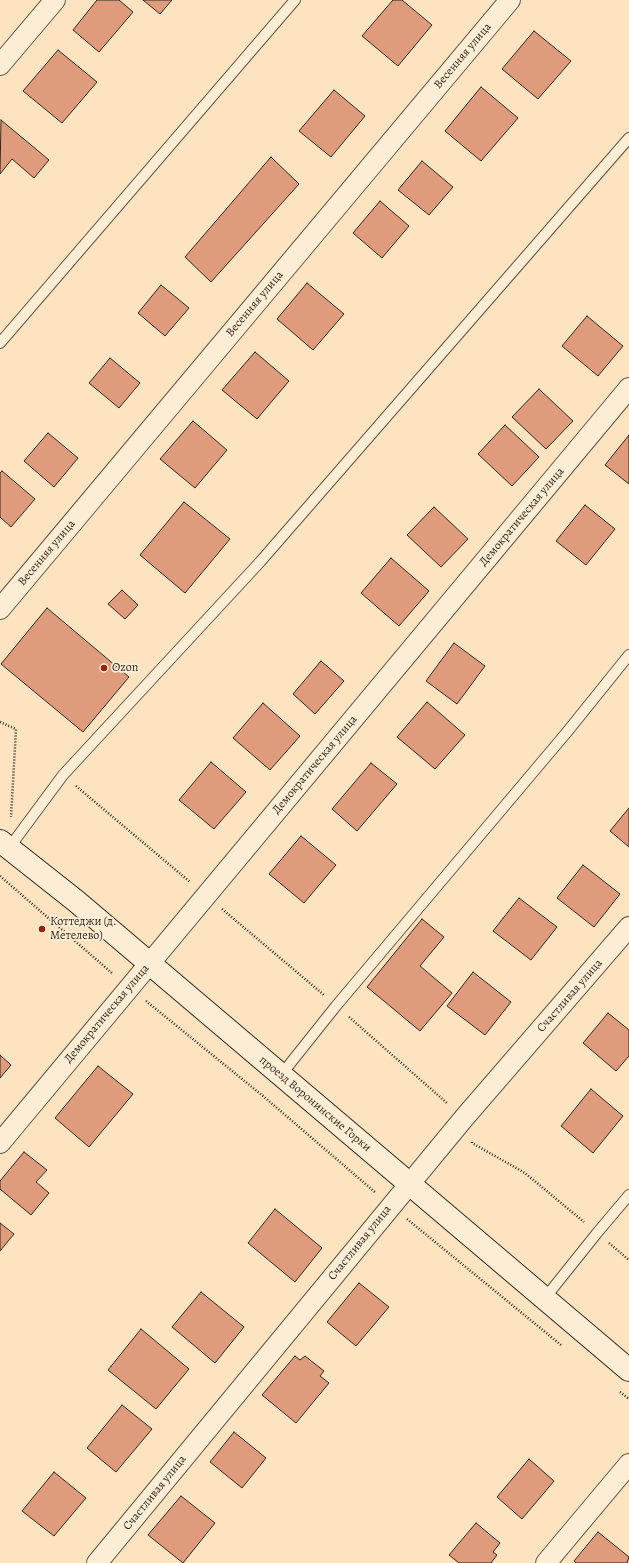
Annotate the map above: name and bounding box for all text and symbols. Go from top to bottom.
street label: Весенняя улица [431,20,495,92]
street label: Весенняя улица [223,268,287,340]
street label: Демократическая улица [476,465,568,569]
street label: Весенняя улица [15,517,79,589]
place label: Ozon [112,661,138,675]
marker: Ozon [99,663,109,673]
street label: Демократическая улица [269,713,361,817]
place label: Коттеджи (д. Метелево) [50,915,117,943]
marker: Коттеджи (д. Метелево) [37,924,47,934]
street label: Счастливая улица [534,956,606,1036]
street label: Демократическая улица [61,962,153,1066]
street label: проезд Воронинские Горки [256,1053,374,1155]
street label: Счастливая улица [325,1203,395,1283]
street label: Счастливая улица [120,1453,190,1533]

